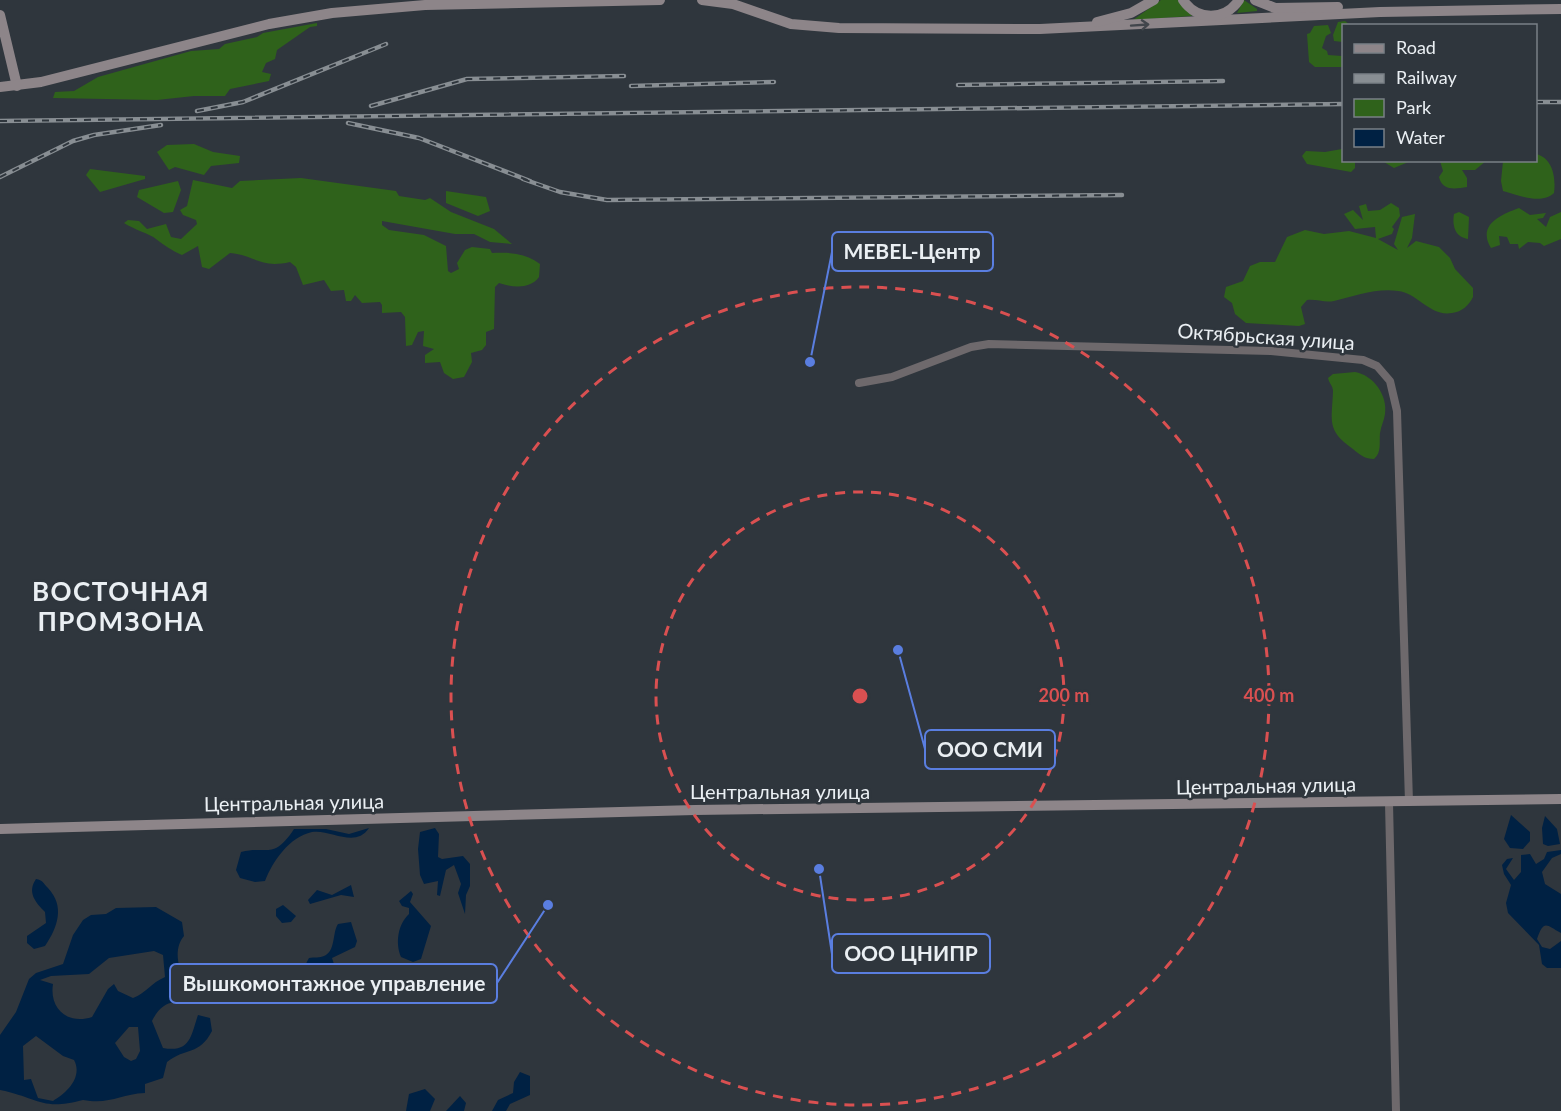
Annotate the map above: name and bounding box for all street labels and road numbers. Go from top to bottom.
street label: Октябрьская улица [1177,318,1356,354]
street label: Центральная улица [1176,771,1356,799]
street label: Центральная улица [690,779,870,803]
street label: Центральная улица [204,788,384,816]

